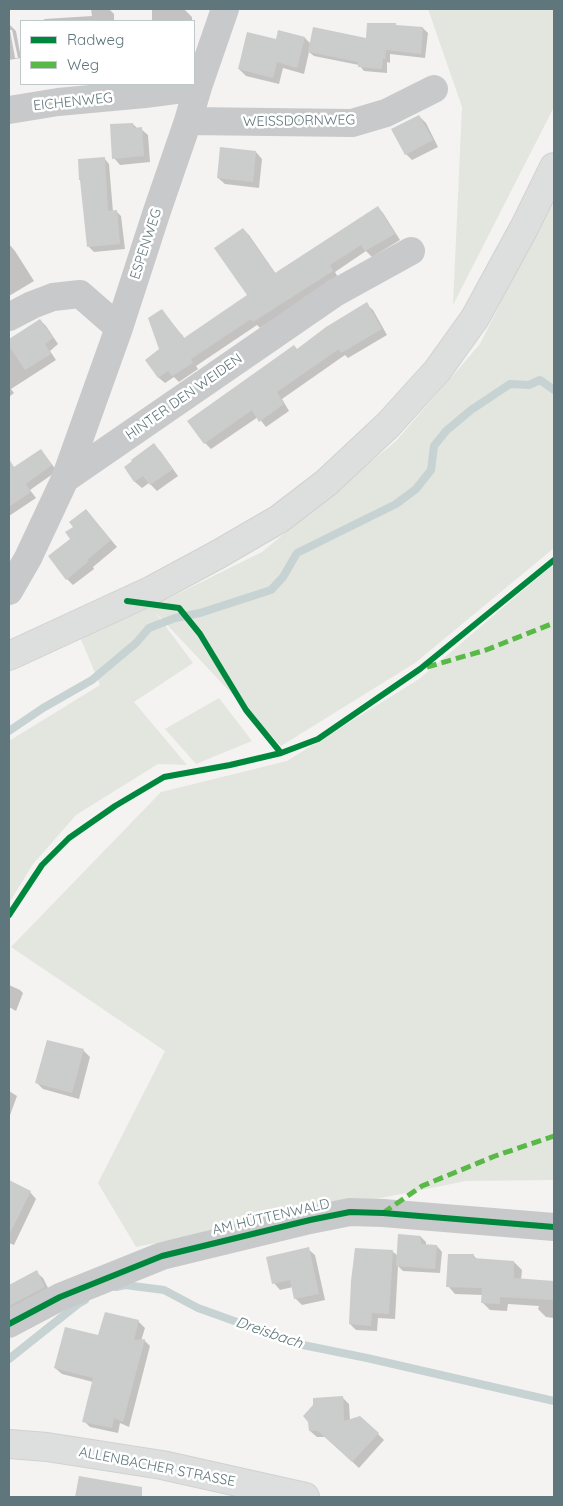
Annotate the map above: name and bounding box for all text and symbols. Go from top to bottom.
legend [20,20,195,85]
text: Radweg [67,30,124,49]
text: Weg [67,55,99,74]
street label: EICHENWEG [32,89,114,115]
street label: WEISSDORNWEG [243,112,355,130]
street label: ESPENWEG [127,206,165,282]
street label: HINTER DEN WEIDEN [122,350,246,444]
street label: AM HÜTTENWALD [211,1195,331,1239]
water label: Dreisbach [233,1313,305,1353]
street label: ALLENBACHER STRASSE [77,1444,237,1490]

